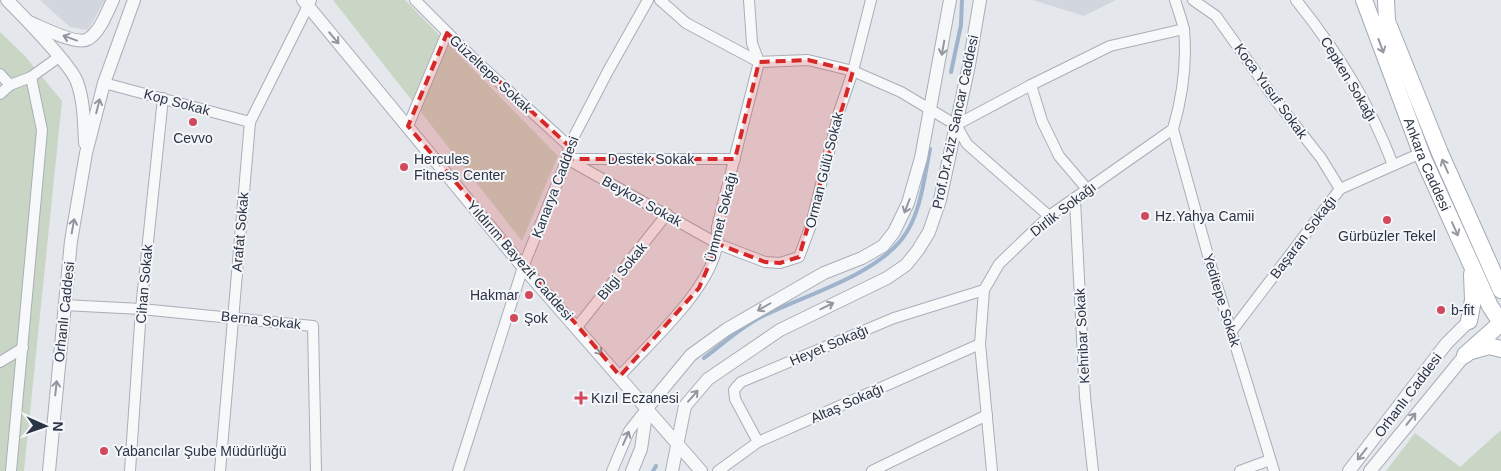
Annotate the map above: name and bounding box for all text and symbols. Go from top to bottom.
one-way arrow [329,31,340,44]
street label: Güzeltepe Sokak [447,32,536,117]
one-way arrow [63,33,78,42]
street label: Prof.Dr.Aziz Sancar Caddesi [929,34,981,210]
street label: Cepken Sokağı [1317,34,1381,124]
one-way arrow [1376,38,1386,53]
one-way arrow [937,40,947,56]
street label: Koca Yusuf Sokak [1231,40,1311,142]
street label: Kop Sokak [142,86,213,119]
one-way arrow [94,99,103,115]
street label: Orman Gülü Sokak [802,109,846,230]
street label: Ankara Caddesi [1401,115,1454,213]
marker: Cevvo [187,116,199,128]
place label: Cevvo [173,130,213,146]
street label: Kanarya Caddesi [528,134,582,240]
place label: Hercules Fitness Center [414,151,505,183]
street label: Destek Sokak [608,151,695,167]
one-way arrow [1440,159,1450,174]
marker: Hercules Fitness Center [398,161,410,173]
street label: Ümmet Sokağı [701,170,740,264]
street label: Beykoz Sokak [599,172,686,230]
street label: Dirlik Sokağı [1027,179,1099,239]
street label: Arafat Sokak [229,190,252,273]
street label: Başaran Sokağı [1267,192,1339,282]
street label: Yıldırım Bayezit Caddesi [464,197,576,323]
one-way arrow [901,198,911,213]
place label: Hz.Yahya Camii [1155,208,1254,224]
marker: Hz.Yahya Camii [1139,210,1151,222]
marker: Gürbüzler Tekel [1381,214,1393,226]
one-way arrow [69,218,79,234]
one-way arrow [1451,221,1461,236]
place label: Gürbüzler Tekel [1338,228,1436,244]
street label: Bilgi Sokak [594,238,651,303]
street label: Cihan Sokak [133,243,156,324]
street label: Yeditepe Sokak [1200,251,1244,350]
street label: Orhanlı Caddesi [51,261,77,363]
place label: Hakmar [470,287,519,303]
street label: Kehribar Sokak [1071,287,1092,384]
marker: Hakmar [523,289,535,301]
one-way arrow [819,301,834,310]
one-way arrow [758,302,772,312]
place label: b-fit [1451,302,1474,318]
marker: b-fit [1435,304,1447,316]
street label: Berna Sokak [220,308,303,332]
place label: Şok [524,310,549,326]
marker: Şok [508,312,520,324]
street label: Heyet Sokağı [787,321,871,369]
one-way arrow [591,343,603,356]
street label: Orhanlı Caddesi [1371,350,1445,440]
one-way arrow [51,380,61,396]
street label: Altaş Sokağı [808,380,886,426]
place label: Kızıl Eczanesi [591,390,679,406]
one-way arrow [688,390,699,403]
marker: Kızıl Eczanesi [575,392,587,404]
north arrow [20,401,70,451]
one-way arrow [1406,413,1417,426]
text: N [50,421,66,432]
one-way arrow [622,430,632,445]
place label: Yabancılar Şube Müdürlüğü [114,443,287,459]
marker: Yabancılar Şube Müdürlüğü [98,445,110,457]
one-way arrow [1357,447,1367,461]

